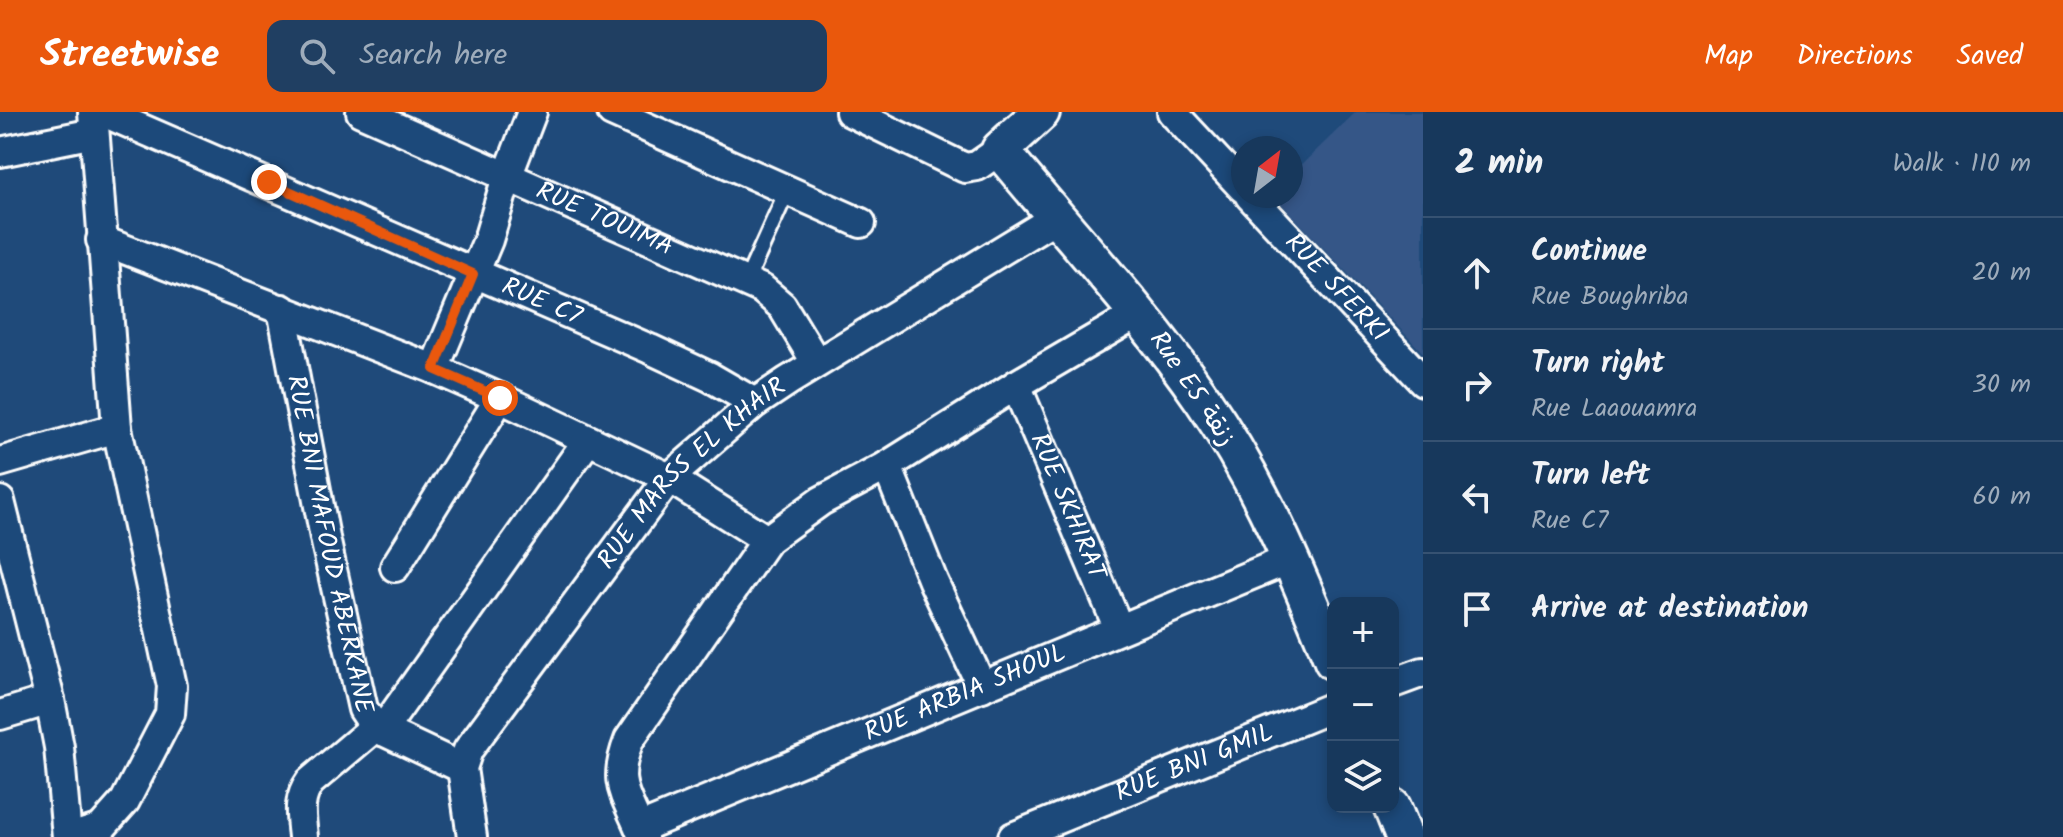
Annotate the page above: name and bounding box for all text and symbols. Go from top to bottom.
search box [267,20,827,92]
text: Streetwise [40,26,219,86]
text: Search here [359,32,507,80]
icon: search [295,34,339,78]
text: Map [1704,34,1753,79]
text: Directions [1797,34,1913,79]
text: Saved [1957,34,2023,79]
north arrow [1231,136,1303,208]
text: 2 min [1455,137,1543,191]
text: Walk · 110 m [1892,143,2031,185]
route end [251,164,287,200]
street label: RUE TOUIMA [529,171,680,268]
street label: RUE SFERKI [1274,223,1398,353]
text: Continue [1531,228,1647,276]
icon: ahead [1455,251,1499,295]
text: 20 m [1972,252,2031,294]
street label: RUE C7 [495,266,589,338]
text: Rue Boughriba [1531,276,1689,318]
street label: Rue E5 زنقة [1138,323,1246,455]
text: Turn right [1531,340,1664,388]
icon: right [1455,363,1499,407]
text: 30 m [1972,364,2031,406]
street label: RUE MARSS EL KHAIR [587,367,795,579]
street label: RUE BNI MAFOUD ABERKANE [274,372,385,718]
route start [482,380,518,416]
text: Rue Laaouamra [1531,388,1697,430]
street label: RUE SKHIRAT [1018,427,1118,589]
text: Turn left [1531,452,1650,500]
icon: left [1455,475,1499,519]
text: 60 m [1972,476,2031,518]
text: Rue C7 [1531,500,1608,542]
text: Arrive at destination [1531,585,1808,633]
icon: arrive [1455,587,1499,631]
map controls [1327,597,1399,813]
button: + [1327,597,1399,669]
street label: RUE ARBIA SHOUL [858,633,1073,754]
button: − [1327,669,1399,741]
street label: RUE BNI GMIL [1109,712,1280,814]
button: layers [1327,741,1399,813]

